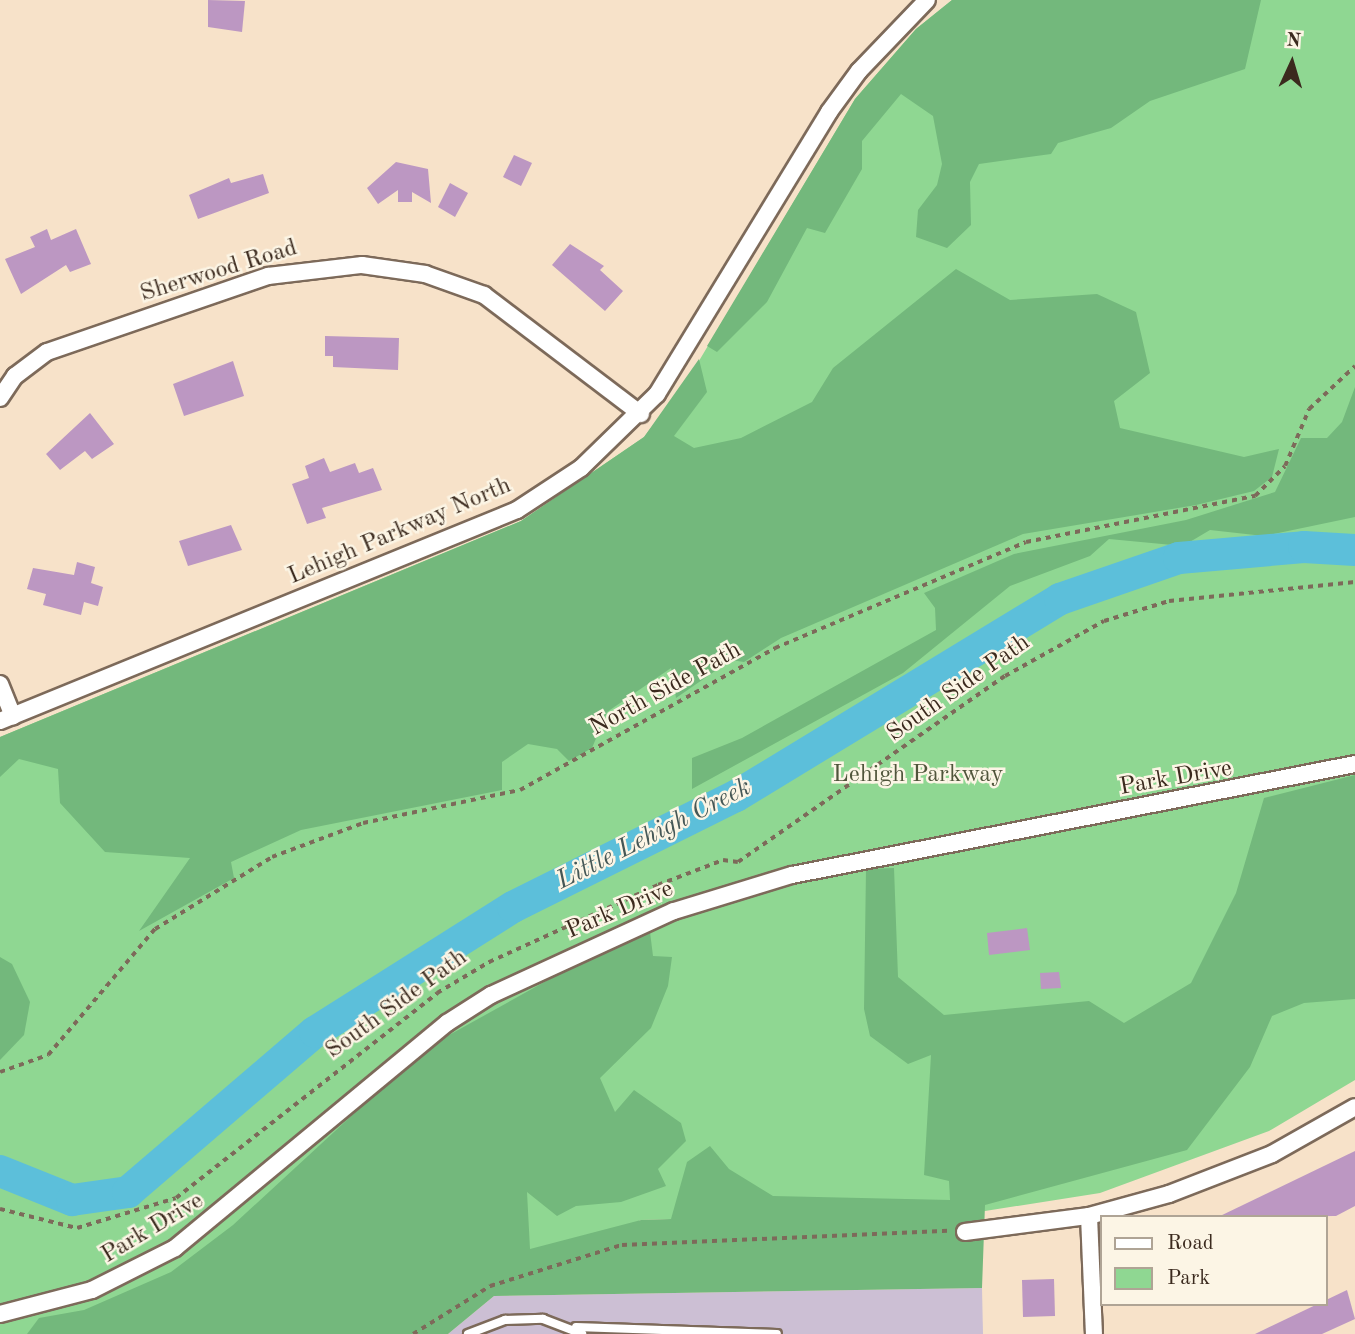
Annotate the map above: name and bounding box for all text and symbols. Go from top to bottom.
north arrow [1257,28,1327,98]
text: N [1286,32,1301,52]
street label: Sherwood Road [137,234,301,310]
street label: Lehigh Parkway North [284,472,516,592]
street label: South Side Path [882,629,1036,749]
street label: North Side Path [585,637,747,743]
street label: Park Drive [1117,755,1235,803]
park label: Lehigh Parkway [833,762,1003,790]
water label: Little Lehigh Creek [551,772,757,898]
street label: Park Drive [562,876,678,946]
street label: South Side Path [321,944,473,1066]
street label: Park Drive [97,1187,209,1271]
legend [1100,1215,1327,1306]
text: Road [1167,1233,1214,1254]
text: Park [1167,1268,1210,1289]

